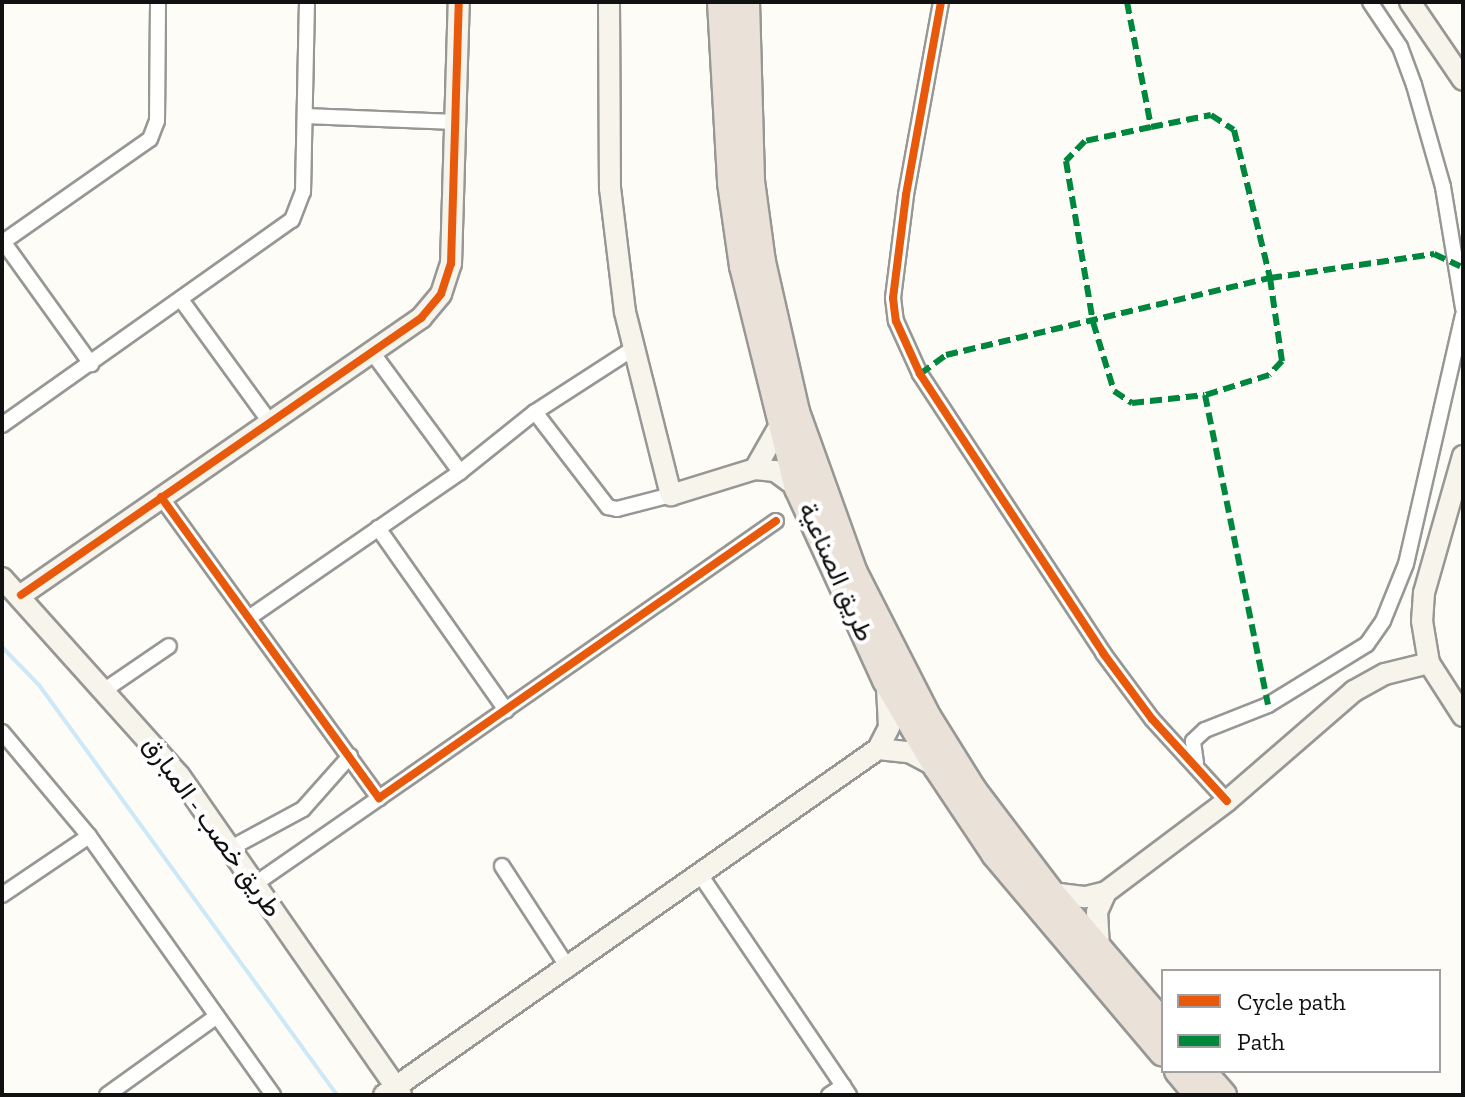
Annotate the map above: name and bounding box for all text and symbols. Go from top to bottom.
street label: طريق الصناعية [791,498,881,646]
street label: طريق خصب - المبارق [136,730,288,924]
legend [1161,969,1441,1073]
text: Cycle path [1237,987,1346,1016]
text: Path [1237,1027,1285,1056]

